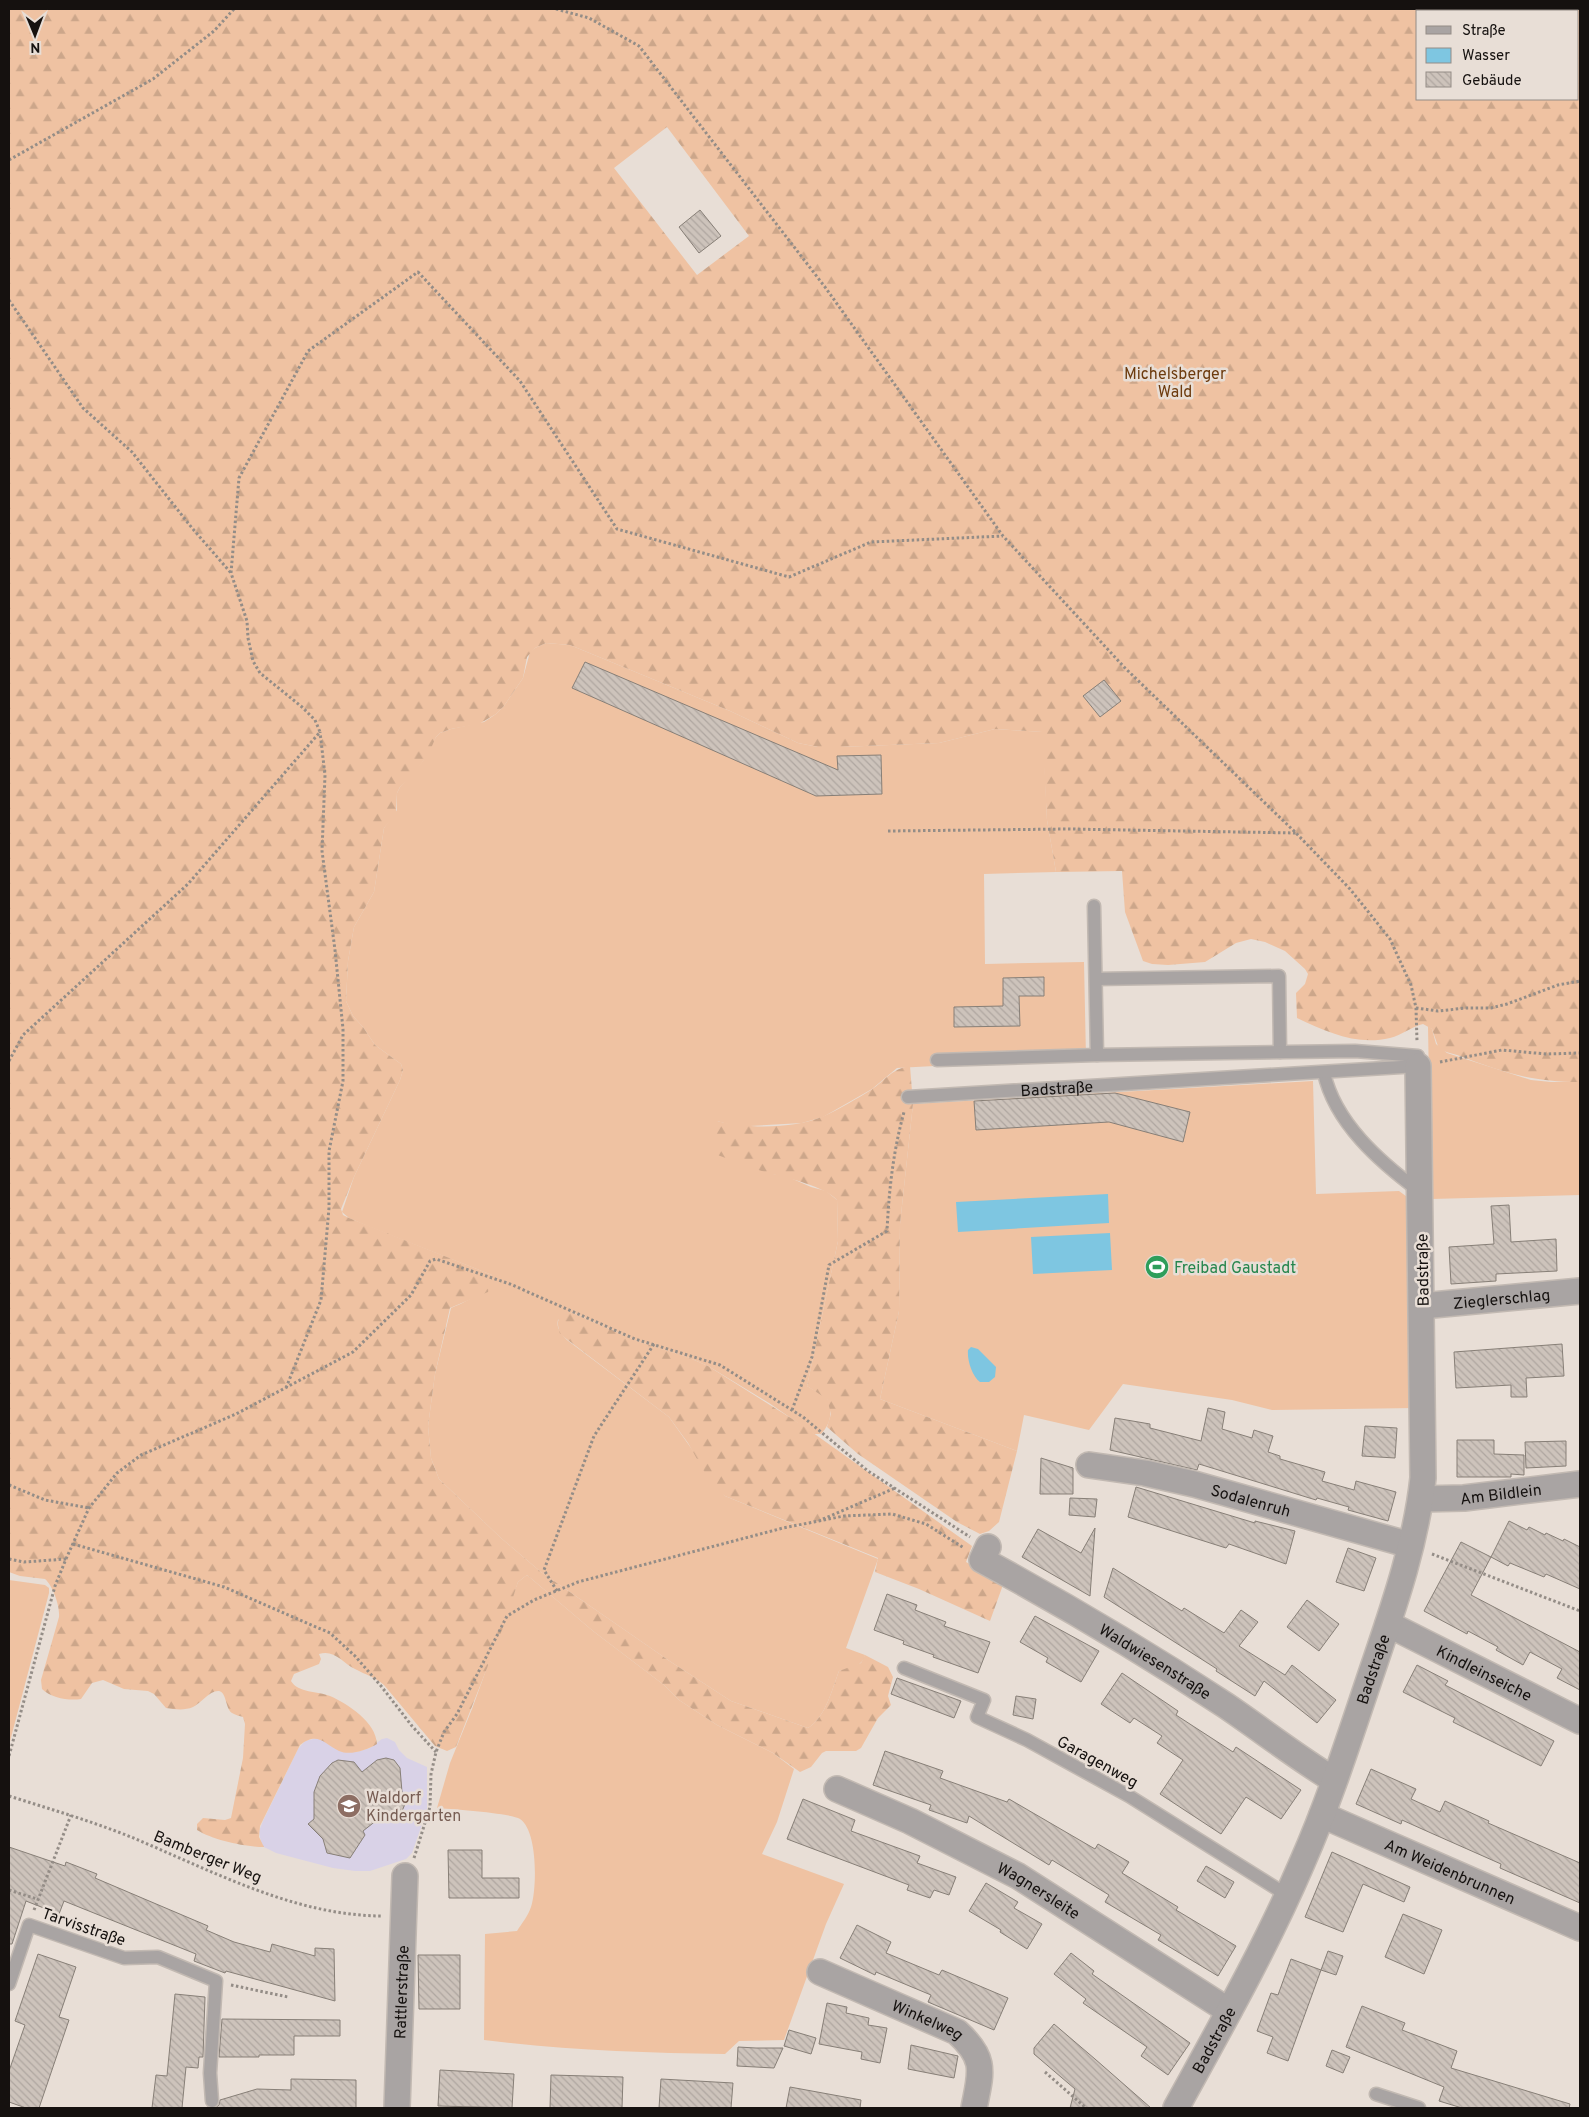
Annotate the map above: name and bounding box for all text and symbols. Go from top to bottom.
north arrow [10,10,60,60]
legend [1416,10,1579,100]
text: Straße [1462,22,1506,41]
text: N [30,38,40,55]
text: Wasser [1462,47,1510,66]
text: Gebäude [1462,72,1522,91]
park label: Michelsberger Wald [1124,365,1226,403]
street label: Badstraße [1020,1078,1094,1102]
street label: Badstraße [1413,1233,1435,1307]
sports icon: Freibad Gaustadt [1144,1254,1170,1280]
place label: Freibad Gaustadt [1174,1259,1296,1279]
street label: Zieglerschlag [1452,1286,1551,1315]
street label: Sodalenruh [1208,1481,1293,1523]
street label: Am Bildlein [1459,1481,1543,1510]
street label: Waldwiesenstraße [1095,1620,1214,1705]
street label: Badstraße [1353,1632,1396,1707]
street label: Kindleinseiche [1432,1642,1535,1707]
street label: Garagenweg [1053,1732,1141,1793]
place label: Waldorf Kindergarten [366,1789,461,1827]
school or university icon: Waldorf Kindergarten [336,1793,362,1819]
street label: Bamberger Weg [150,1827,264,1889]
street label: Am Weidenbrunnen [1381,1836,1518,1910]
street label: Wagnersleite [993,1859,1083,1925]
street label: Tarvisstraße [39,1904,128,1952]
street label: Rattlerstraße [391,1945,415,2039]
street label: Winkelweg [888,1997,967,2045]
street label: Badstraße [1189,2004,1242,2078]

